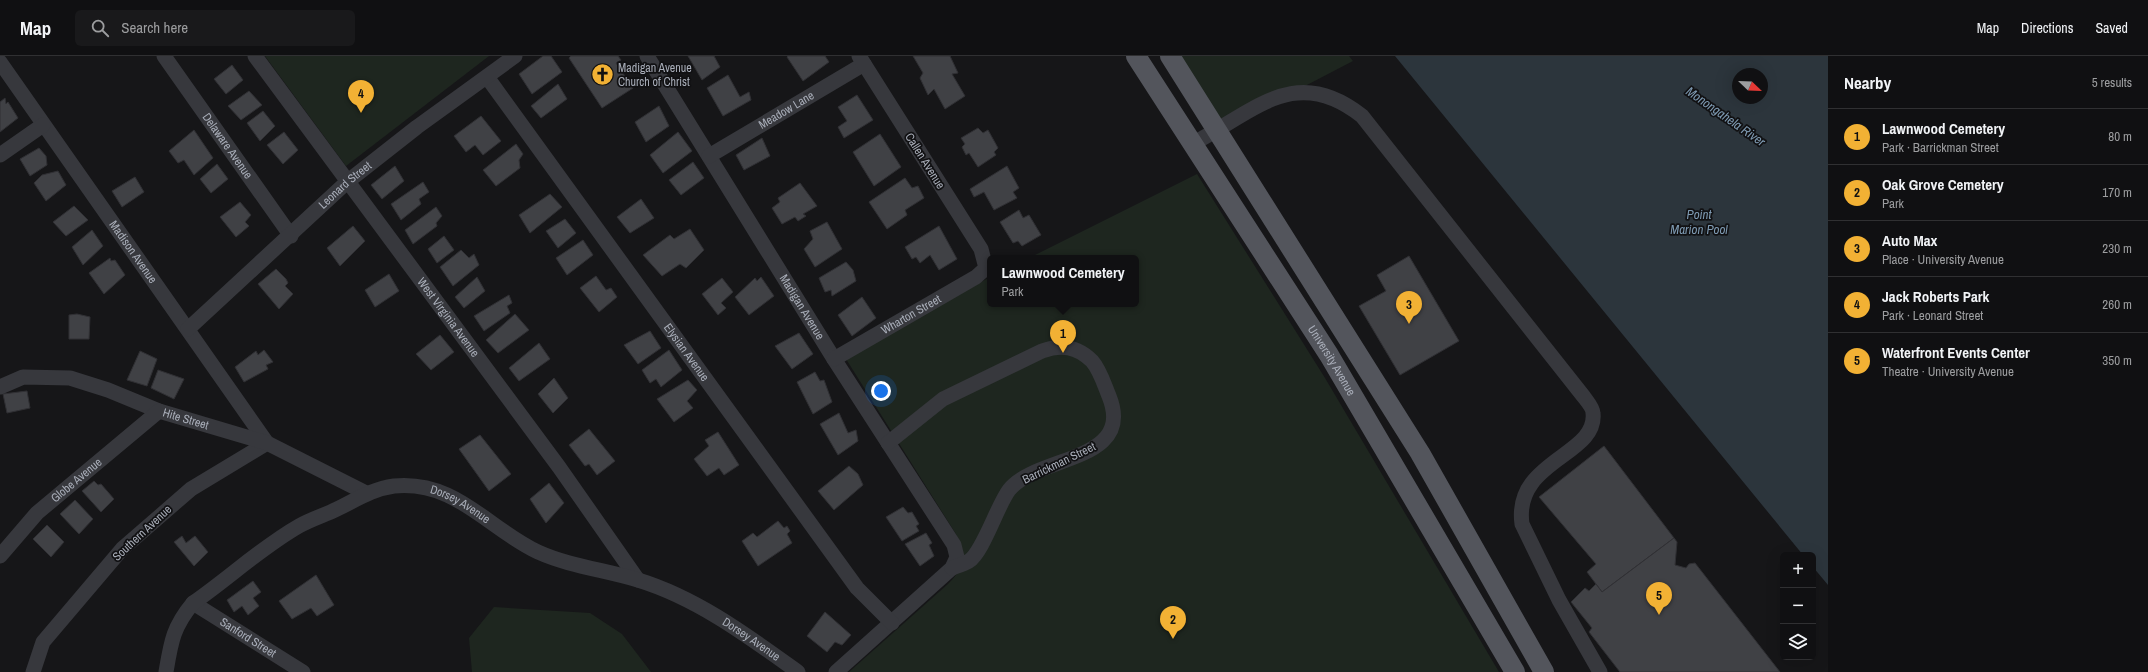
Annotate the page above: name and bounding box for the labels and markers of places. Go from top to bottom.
place label: Madigan Avenue Church of Christ [618,60,692,90]
church icon: Madigan Avenue Church of Christ [589,62,615,88]
pin: 4 [348,80,374,113]
pin: 3 [1396,291,1422,324]
pin: 1 [1050,320,1076,353]
pin: 5 [1646,582,1672,615]
pin: 2 [1160,606,1186,639]

